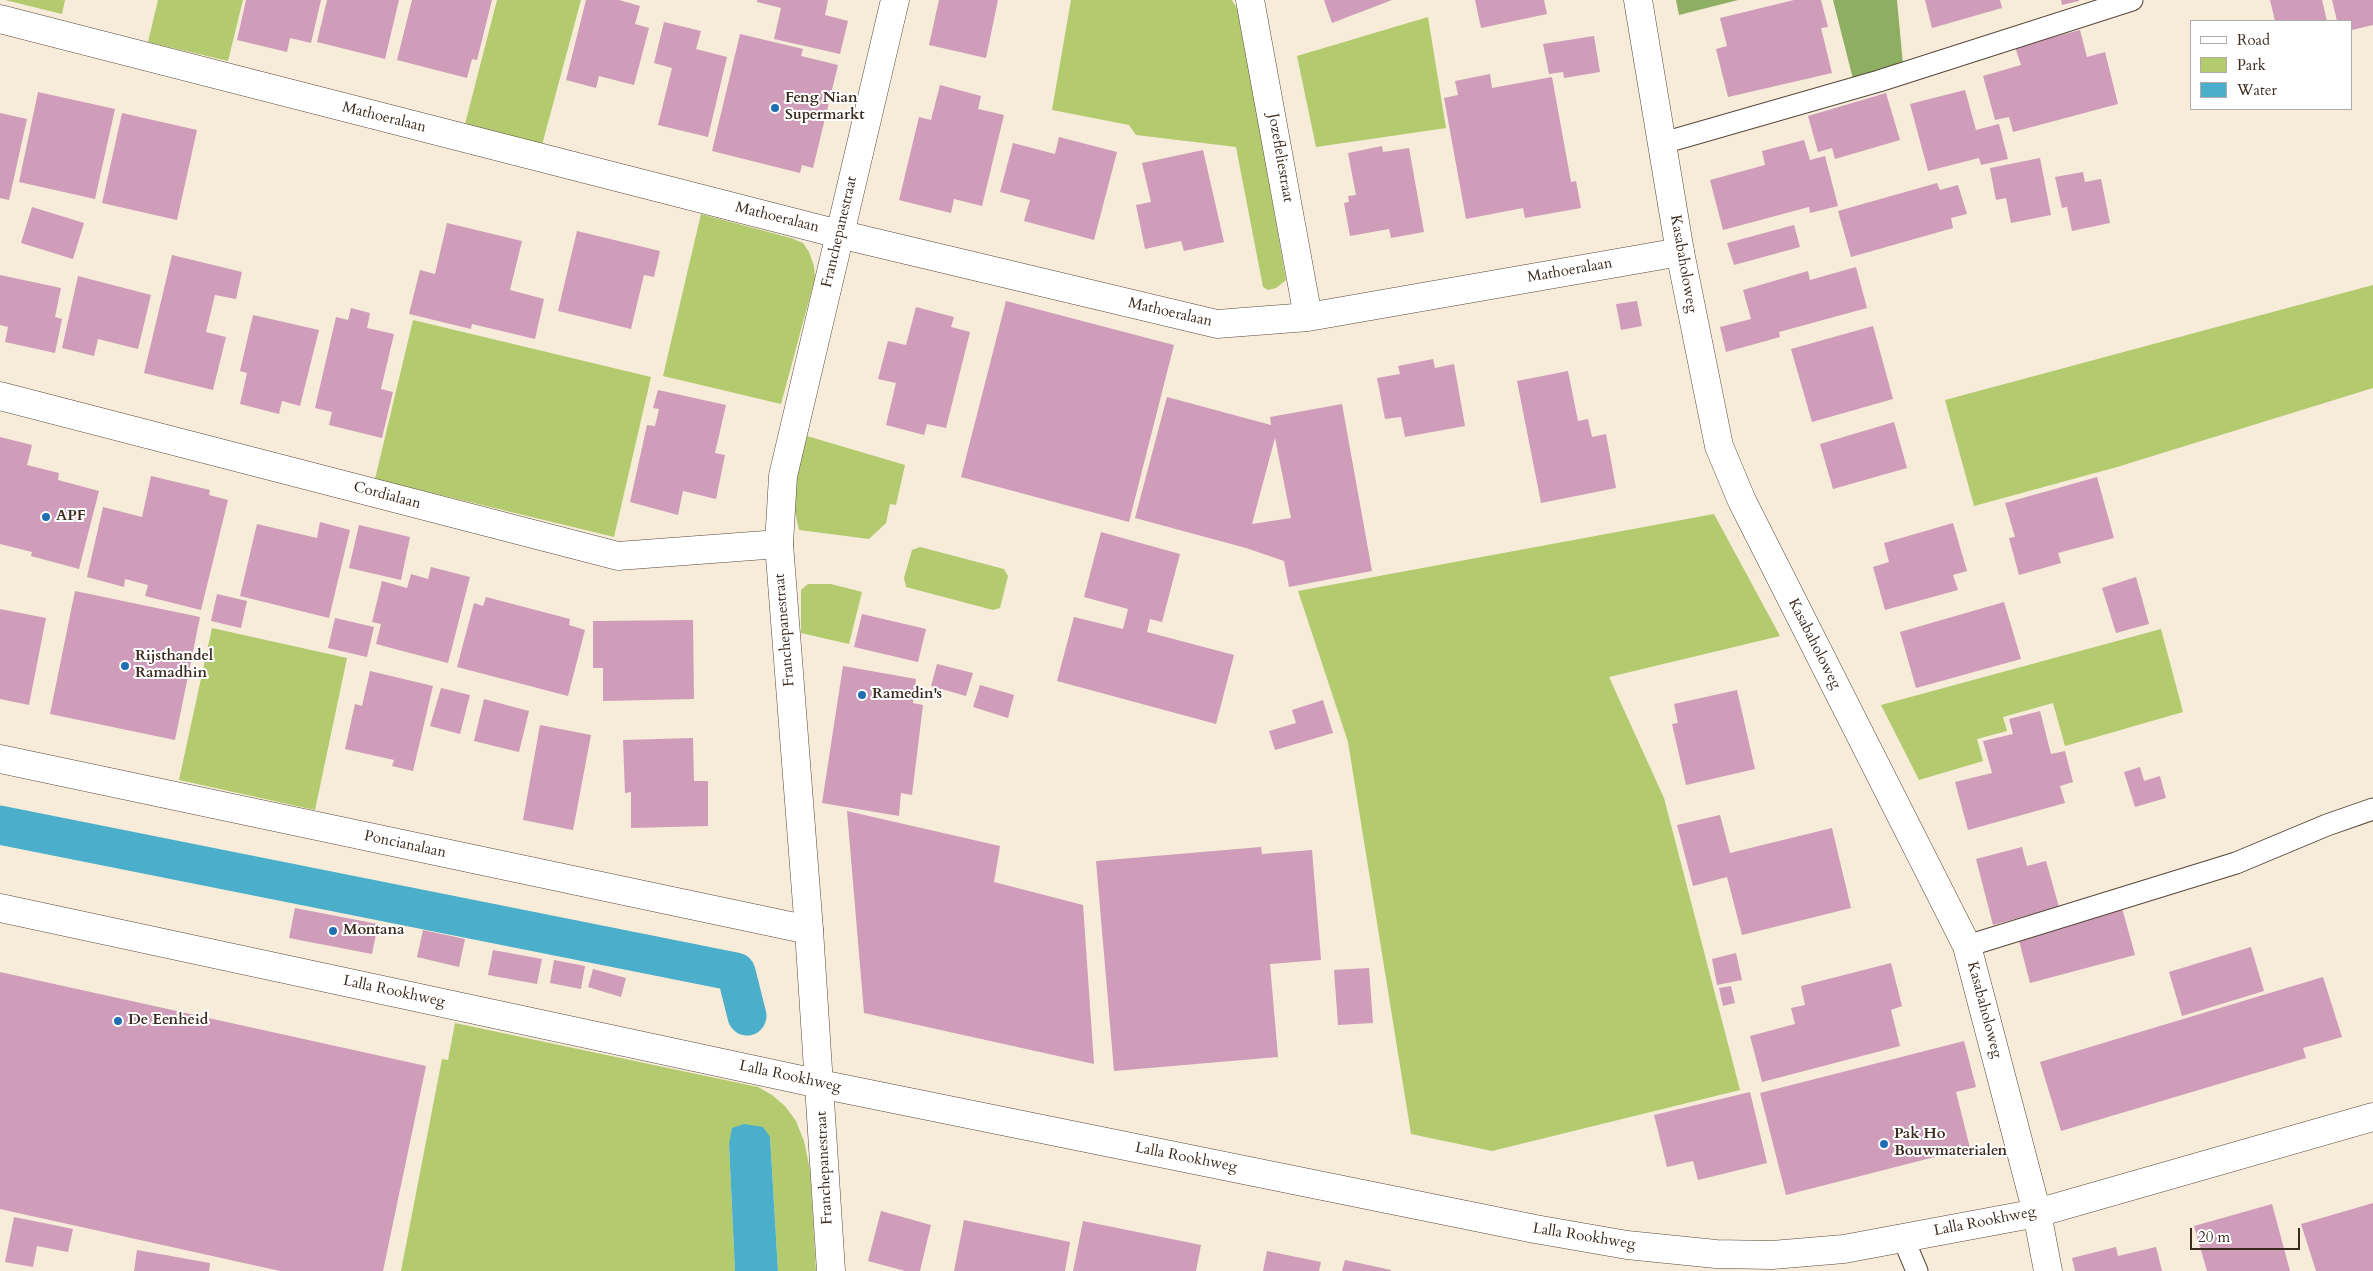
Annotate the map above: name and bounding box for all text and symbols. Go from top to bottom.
legend [2190,20,2353,110]
text: Road [2237,30,2270,50]
text: Park [2237,55,2266,75]
text: Water [2237,80,2277,100]
place label: Feng Nian Supermarkt [785,90,865,125]
street label: Mathoeralaan [340,99,428,137]
marker: Feng Nian Supermarkt [769,102,781,114]
street label: Jozefleliestraat [1263,112,1297,204]
street label: Franchepanestraat [818,175,862,289]
street label: Mathoeralaan [733,199,821,237]
street label: Kasabaholoweg [1666,214,1700,314]
street label: Mathoeralaan [1526,255,1614,287]
street label: Mathoeralaan [1126,295,1214,331]
street label: Cordialaan [351,478,423,514]
place label: APF [56,508,86,526]
marker: APF [40,511,52,523]
street label: Franchepanestraat [771,573,799,687]
street label: Kasabaholoweg [1783,596,1845,692]
place label: Rijsthandel Ramadhin [135,648,213,683]
marker: Rijsthandel Ramadhin [119,660,131,672]
place label: Ramedin's [872,686,942,704]
marker: Ramedin's [856,689,868,701]
street label: Poncianalaan [362,828,448,862]
place label: Montana [343,922,405,940]
marker: Montana [327,925,339,937]
street label: Kasabaholoweg [1962,960,2006,1060]
street label: Lalla Rookhweg [341,972,447,1012]
place label: De Eenheid [128,1012,208,1030]
marker: De Eenheid [112,1015,124,1027]
street label: Lalla Rookhweg [737,1057,843,1097]
street label: Franchepanestraat [813,1111,837,1225]
place label: Pak Ho Bouwmaterialen [1894,1126,2007,1161]
marker: Pak Ho Bouwmaterialen [1878,1138,1890,1150]
street label: Lalla Rookhweg [1133,1139,1239,1177]
street label: Lalla Rookhweg [1932,1203,2038,1241]
scale bar [2193,1218,2303,1250]
street label: Lalla Rookhweg [1531,1220,1637,1254]
text: 20 m [2198,1227,2230,1247]

